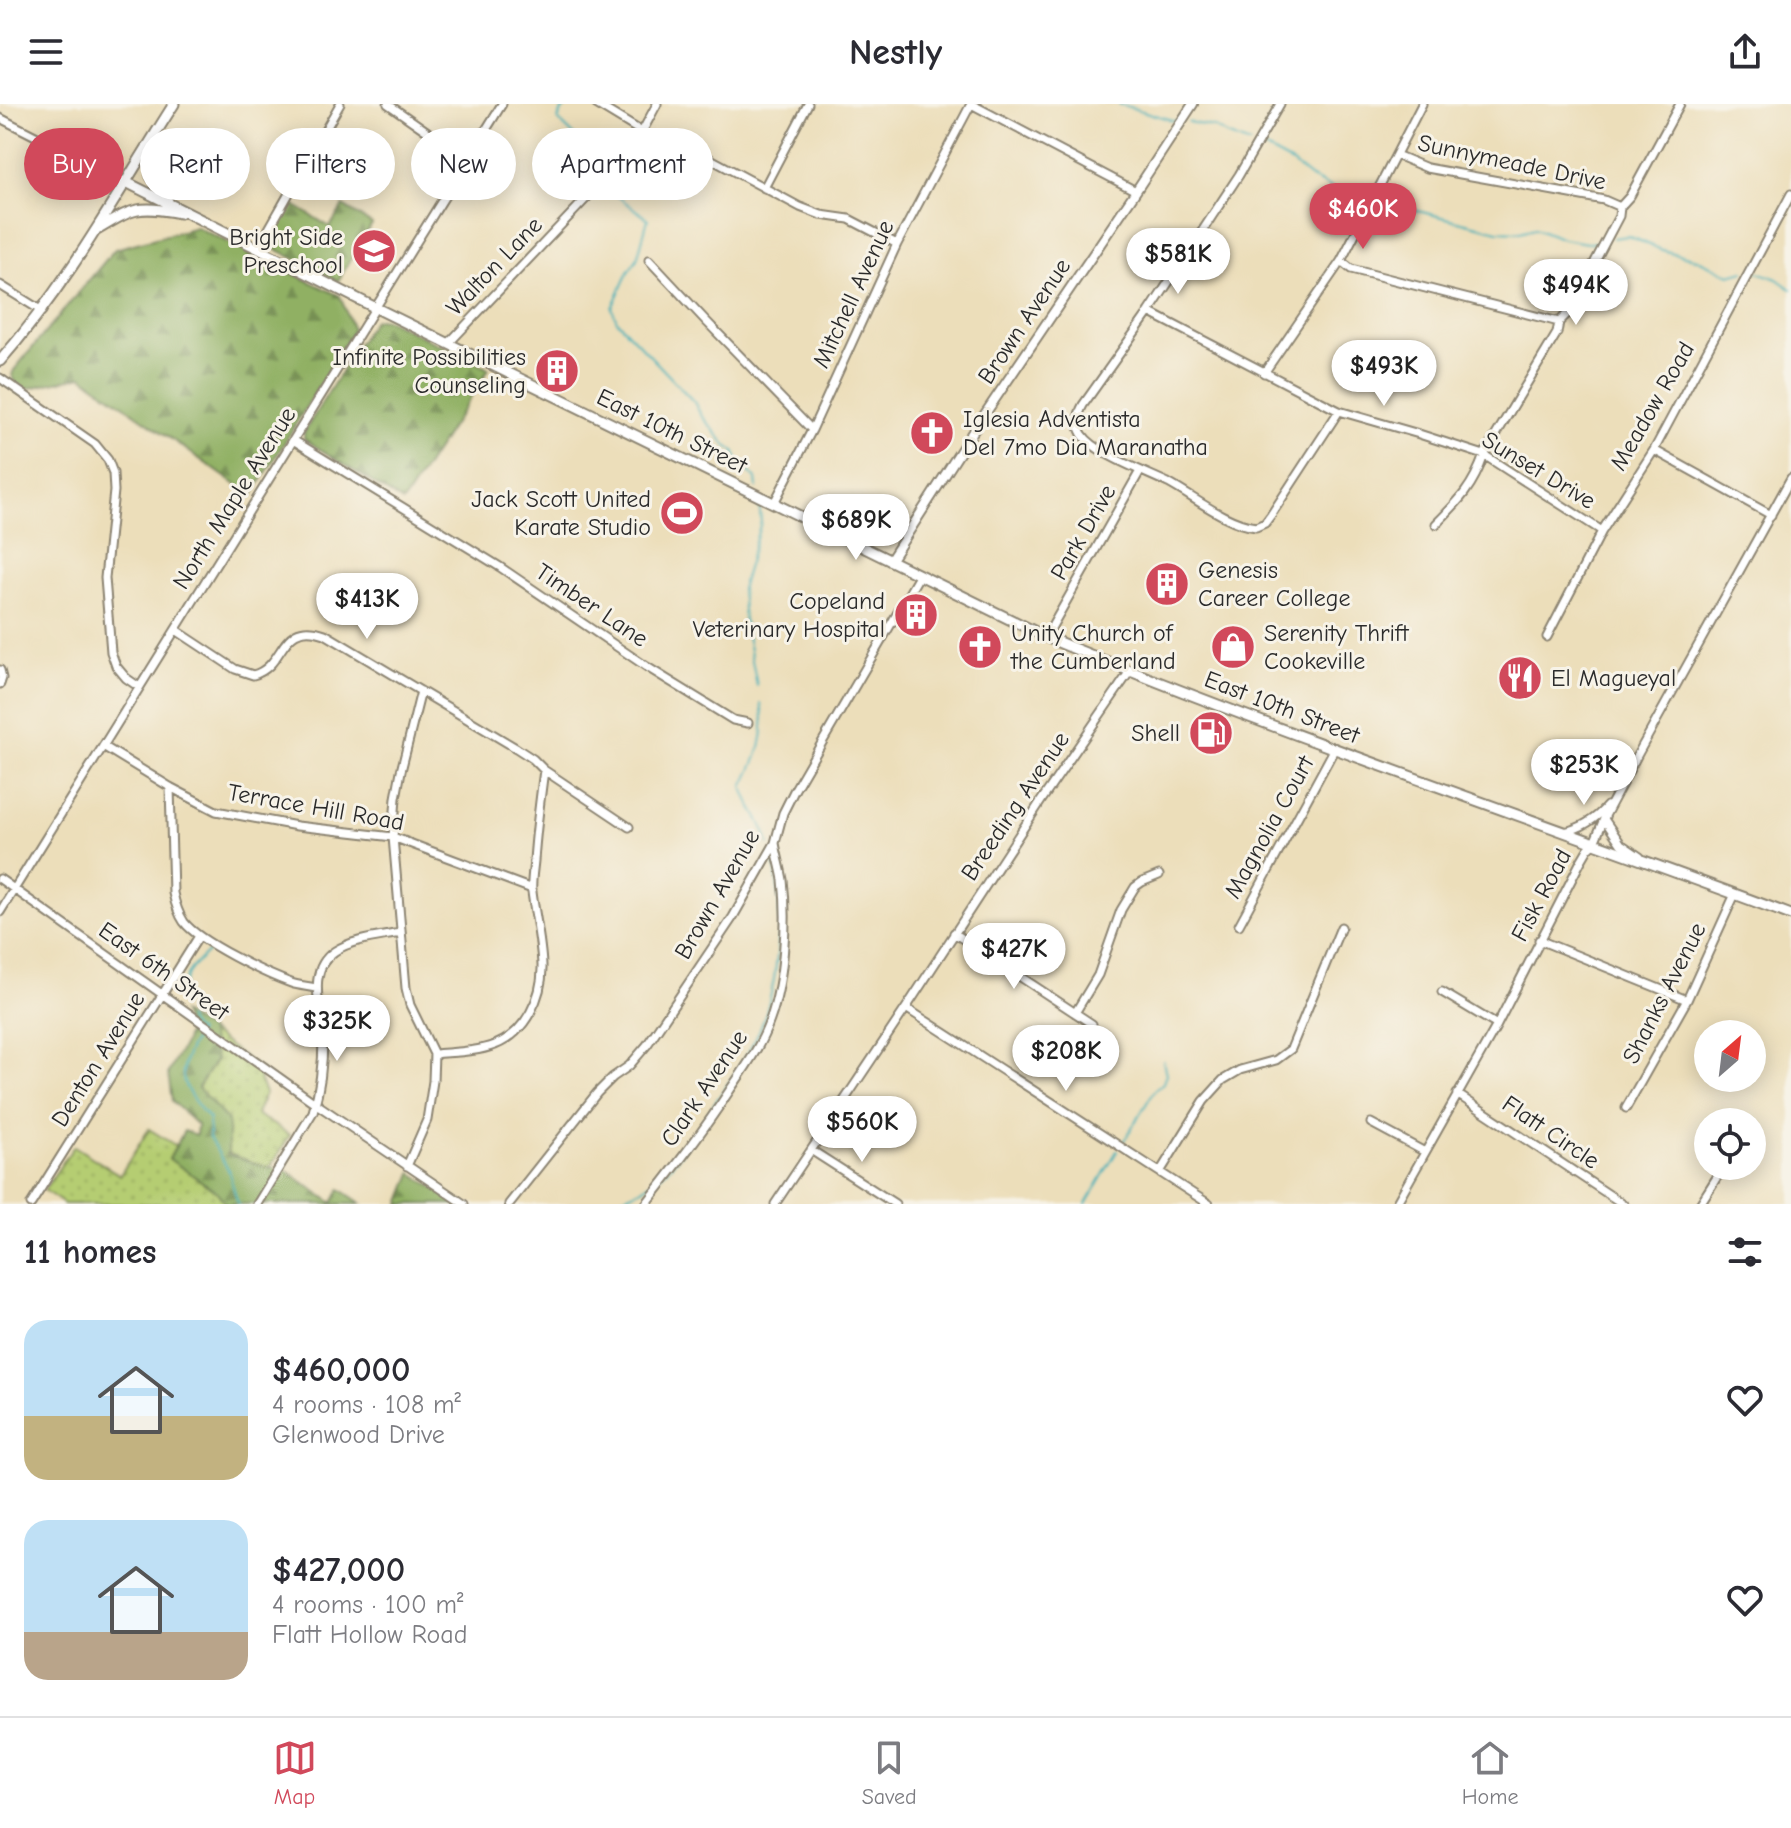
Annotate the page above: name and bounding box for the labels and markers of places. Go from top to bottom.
pin: $460K [1307,183,1419,251]
place label: Bright Side Preschool [229,223,343,279]
school or university icon: Bright Side Preschool [350,227,398,275]
pin: $581K [1122,228,1234,296]
pin: $494K [1520,259,1632,327]
pin: $493K [1328,340,1440,408]
place label: Infinite Possibilities Counseling [333,343,526,399]
building icon: Infinite Possibilities Counseling [533,347,581,395]
place label: Iglesia Adventista Del 7mo Dia Maranatha [963,405,1208,461]
church icon: Iglesia Adventista Del 7mo Dia Maranatha [908,409,956,457]
place label: Jack Scott United Karate Studio [471,485,651,541]
sports icon: Jack Scott United Karate Studio [658,489,706,537]
pin: $689K [800,494,912,562]
place label: Genesis Career College [1198,556,1351,612]
building icon: Genesis Career College [1143,560,1191,608]
pin: $413K [311,573,423,641]
place label: Copeland Veterinary Hospital [693,587,885,643]
building icon: Copeland Veterinary Hospital [892,591,940,639]
place label: Unity Church of the Cumberland [1010,619,1176,675]
place label: Serenity Thrift Cookeville [1264,619,1410,675]
church icon: Unity Church of the Cumberland [956,623,1004,671]
shop icon: Serenity Thrift Cookeville [1209,623,1257,671]
restaurant icon: El Magueyal [1496,654,1544,702]
place label: El Magueyal [1551,664,1676,692]
fuel station icon: Shell [1187,709,1235,757]
place label: Shell [1131,719,1180,747]
pin: $253K [1528,739,1640,807]
pin: $427K [958,923,1070,991]
pin: $325K [281,995,393,1063]
pin: $208K [1010,1025,1122,1093]
pin: $560K [806,1096,918,1164]

